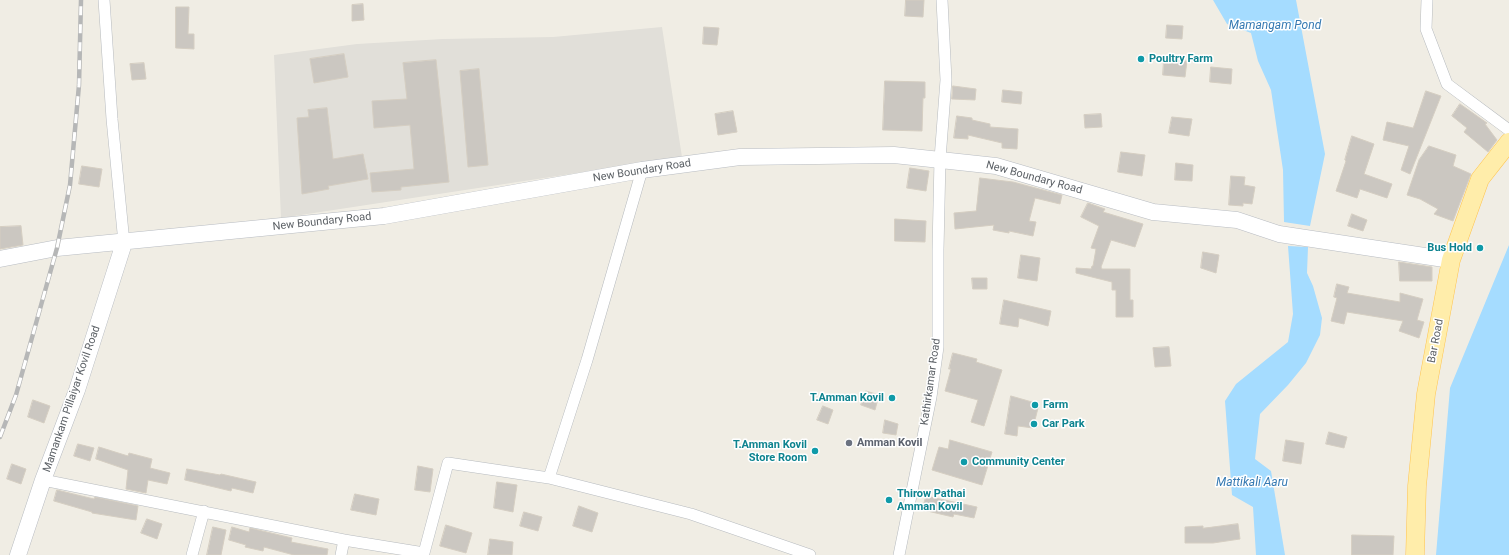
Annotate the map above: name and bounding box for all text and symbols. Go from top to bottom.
water label: Mamangam Pond [1229,19,1321,33]
place label: Poultry Farm [1149,52,1213,66]
marker: Poultry Farm [1136,54,1146,64]
street label: New Boundary Road [592,157,692,185]
street label: New Boundary Road [984,159,1084,197]
street label: New Boundary Road [272,210,372,234]
place label: Bus Hold [1427,241,1472,255]
marker: Bus Hold [1475,243,1485,253]
street label: Bar Road [1425,318,1447,364]
street label: Mamankam Pillaiyar Kovil Road [41,324,103,474]
street label: Kathirkamar Road [918,338,944,426]
place label: T.Amman Kovil [810,391,884,405]
marker: T.Amman Kovil [887,393,897,403]
place label: Farm [1043,398,1068,412]
marker: Farm [1030,400,1040,410]
place label: Car Park [1042,417,1085,431]
marker: Car Park [1029,419,1039,429]
place label: Amman Kovil [857,436,922,450]
place label: T.Amman Kovil Store Room [733,438,807,464]
marker: Amman Kovil [844,438,854,448]
marker: T.Amman Kovil Store Room [810,446,820,456]
place label: Community Center [972,455,1065,469]
marker: Community Center [959,457,969,467]
water label: Mattikali Aaru [1216,476,1288,490]
place label: Thirow Pathai Amman Kovil [897,487,965,513]
marker: Thirow Pathai Amman Kovil [884,495,894,505]

